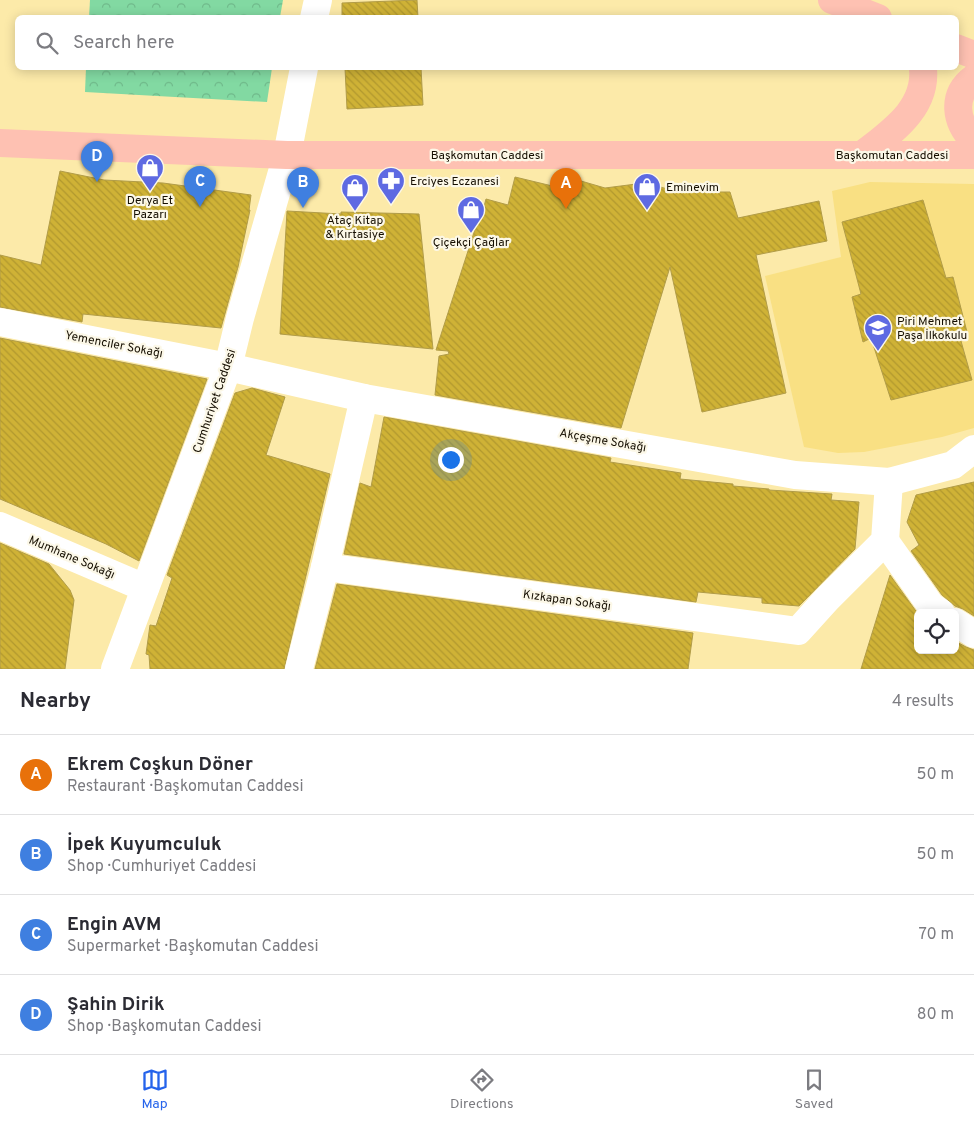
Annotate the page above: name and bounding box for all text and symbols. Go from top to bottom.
search box [15,15,959,70]
icon: search [33,29,61,57]
text: Search here [73,31,175,55]
pin: D [81,141,113,182]
street label: Başkomutan Caddesi [431,148,543,164]
street label: Başkomutan Caddesi [836,148,948,164]
shop icon: Derya Et Pazarı [135,153,165,192]
pin: C [184,166,216,207]
pharmacy icon: Erciyes Eczanesi [376,166,406,205]
pin: B [287,167,319,208]
pin: A [550,168,582,209]
shop icon: Eminevim [632,172,662,211]
shop icon: Ataç Kitap & Kırtasiye [340,173,370,212]
place label: Erciyes Eczanesi [410,174,499,190]
place label: Eminevim [666,180,719,196]
place label: Derya Et Pazarı [127,193,173,223]
shop icon: Çiçekçi Çağlar [456,195,486,234]
place label: Ataç Kitap & Kırtasiye [326,213,385,243]
place label: Çiçekçi Çağlar [433,235,510,251]
school or university icon: Piri Mehmet Paşa İlkokulu [863,313,893,352]
place label: Piri Mehmet Paşa İlkokulu [897,314,967,344]
street label: Yemenciler Sokağı [64,328,164,362]
street label: Cumhuriyet Caddesi [190,347,240,455]
street label: Akçeşme Sokağı [558,425,648,456]
your location [438,447,464,473]
street label: Mumhane Sokağı [26,533,117,583]
street label: Kızkapan Sokağı [522,587,612,615]
map controls [914,609,959,654]
button: locate [914,609,959,654]
text: Nearby [20,688,91,715]
text: 4 results [892,692,954,712]
text: Ekrem Coşkun Döner [67,753,253,777]
text: A [30,765,42,785]
text: 50 m [917,765,954,785]
text: Restaurant · Başkomutan Caddesi [67,777,304,797]
text: İpek Kuyumculuk [67,833,222,857]
text: B [30,845,42,865]
text: 50 m [917,845,954,865]
text: Shop · Cumhuriyet Caddesi [67,857,256,877]
text: Engin AVM [67,913,161,937]
text: C [31,925,41,945]
text: 70 m [919,925,954,945]
text: Supermarket · Başkomutan Caddesi [67,937,319,957]
text: Şahin Dirik [67,993,165,1017]
text: D [30,1005,42,1025]
text: 80 m [917,1005,954,1025]
text: Shop · Başkomutan Caddesi [67,1017,262,1037]
tab: Map [141,1066,169,1113]
tab: Directions [450,1066,514,1113]
tab: Saved [795,1066,833,1113]

